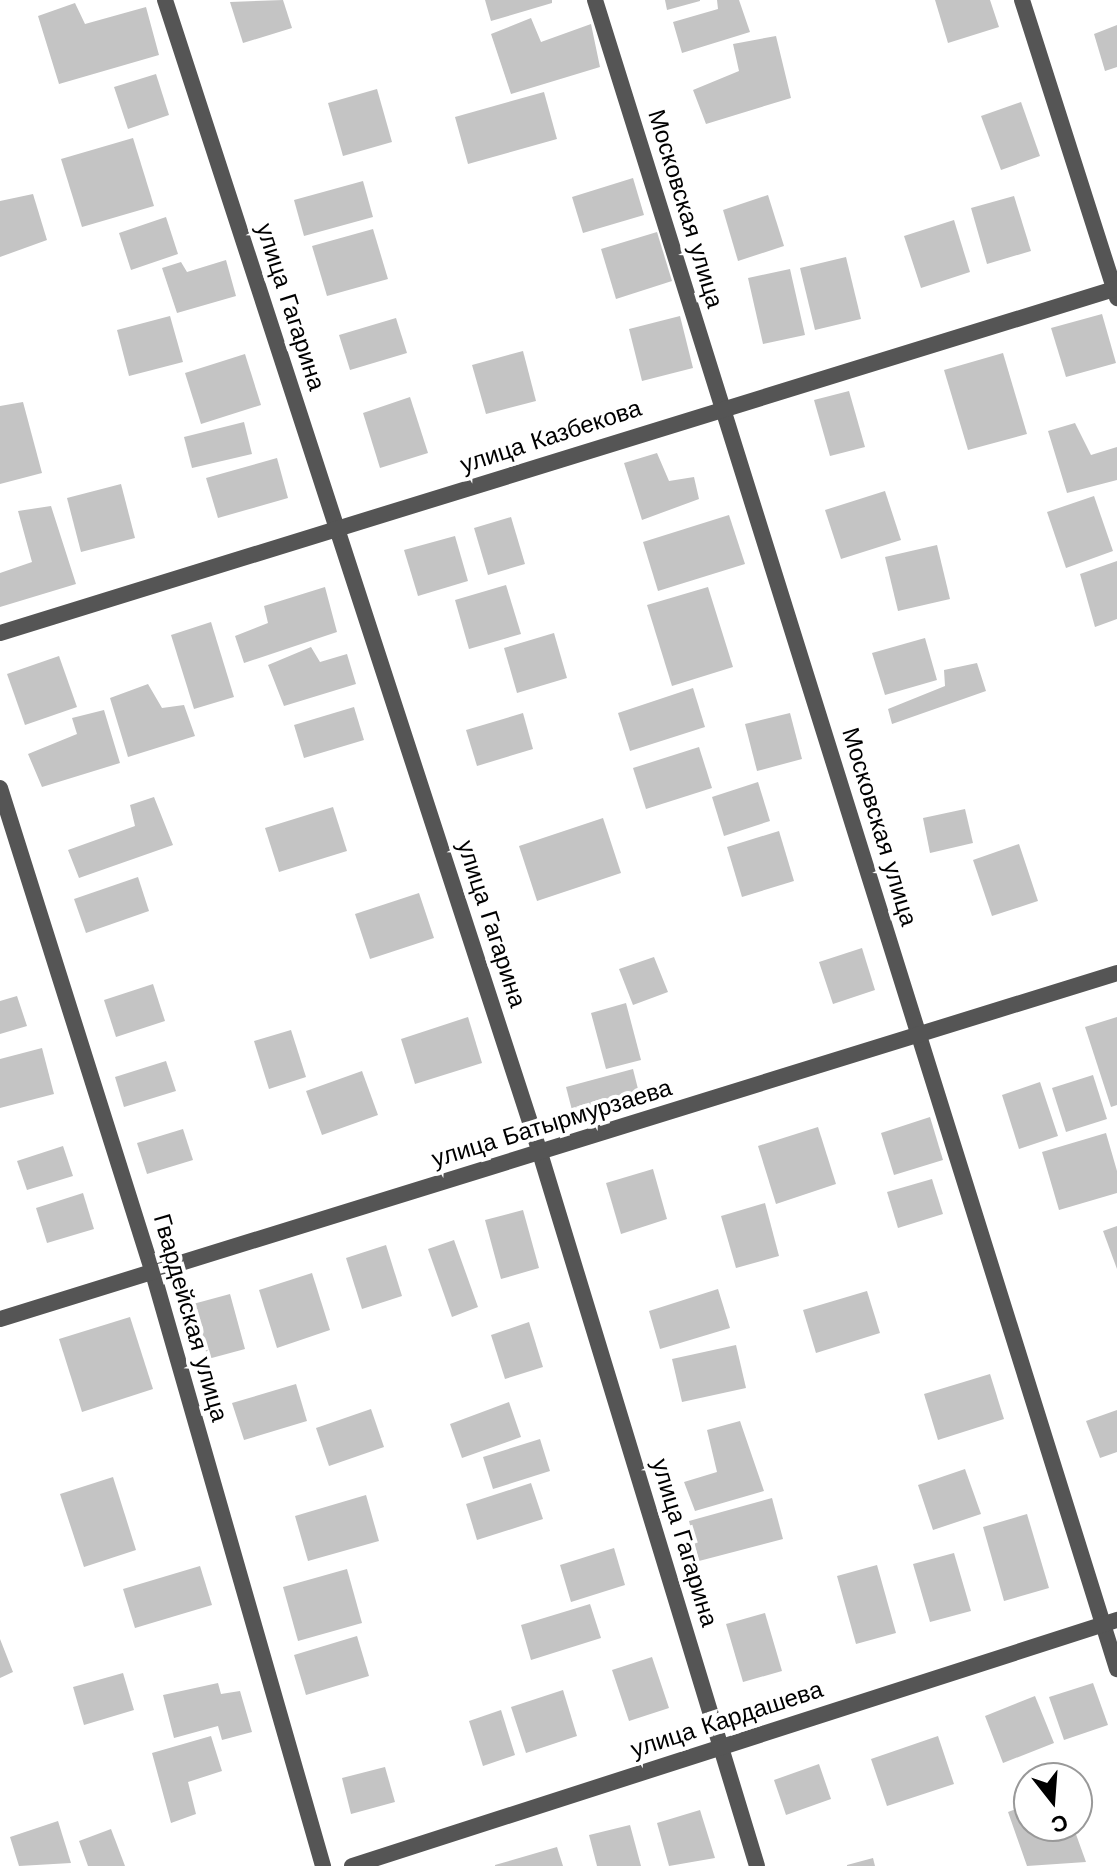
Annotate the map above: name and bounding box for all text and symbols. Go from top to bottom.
street label: Московская улица [641,106,729,312]
street label: улица Гагарина [249,220,331,394]
street label: улица Казбекова [457,394,645,480]
street label: Московская улица [835,724,923,930]
street label: улица Гагарина [450,837,532,1011]
street label: улица Батырмурзаева [429,1074,675,1174]
street label: Гвардейская улица [147,1211,233,1425]
street label: улица Гагарина [645,1456,723,1630]
street label: улица Кардашева [627,1675,827,1765]
north arrow [1013,1762,1093,1842]
text: С [1048,1809,1071,1838]

